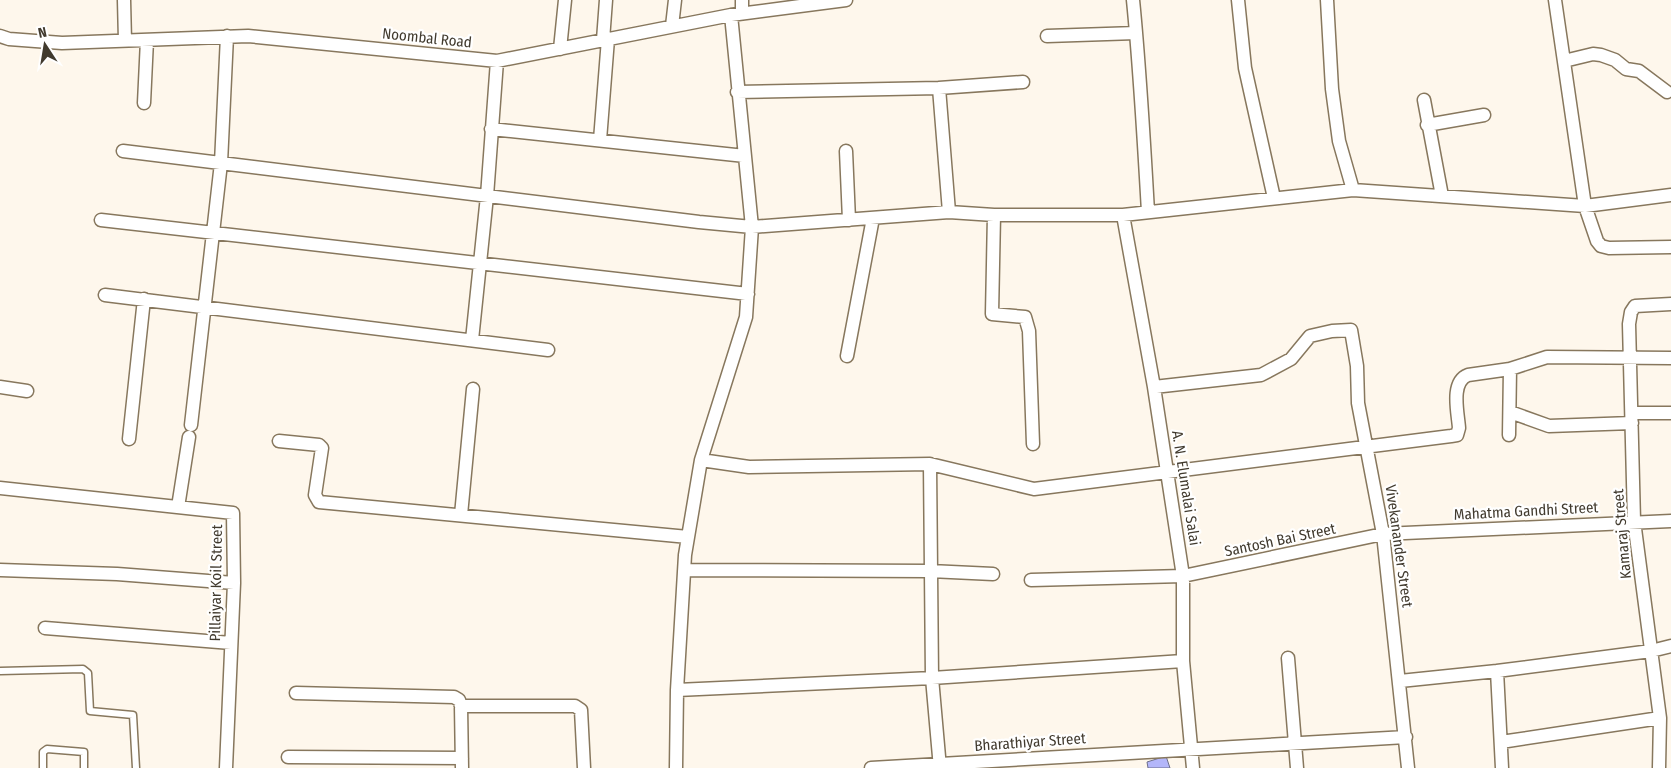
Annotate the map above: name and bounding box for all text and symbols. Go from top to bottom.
north arrow [20,20,70,70]
text: N [37,24,48,42]
street label: Noombal Road [381,24,473,52]
street label: A. N. Elumalai Salai [1168,429,1204,547]
street label: Vivekanander Street [1381,483,1417,609]
street label: Kamaraj Street [1609,488,1635,580]
street label: Mahatma Gandhi Street [1453,498,1599,524]
street label: Santosh Bai Street [1223,519,1337,561]
street label: Pillaiyar Koil Street [206,524,226,642]
street label: Bharathiyar Street [974,729,1086,755]

